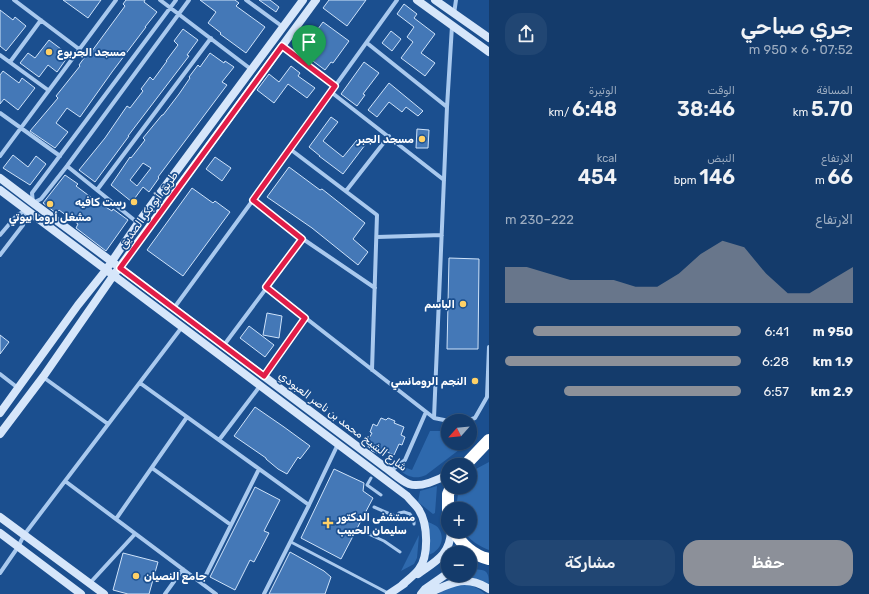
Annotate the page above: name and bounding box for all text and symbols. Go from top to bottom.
button: share [505,13,547,55]
text: جري صباحي [741,13,853,40]
pin [292,25,326,66]
icon: arrive [298,31,320,53]
text: 07:52 · 6 × 950 m [749,42,853,57]
place label: مسجد الجربوع [57,46,126,60]
marker: مسجد الجربوع [44,47,54,57]
text: الوتيرة [589,84,617,97]
text: الوقت [707,84,735,97]
text: المسافة [816,84,853,97]
text: 6:48 [572,97,617,121]
text: 38:46 [677,97,735,121]
text: 5.70 [811,97,853,121]
text: /km [548,106,572,119]
text: km [793,106,811,119]
place label: مسجد الجبر [356,133,414,146]
marker: مسجد الجبر [417,134,427,144]
text: kcal [597,152,617,165]
text: النبض [707,152,735,165]
text: الارتفاع [821,152,853,165]
text: 454 [578,165,617,189]
text: 146 [699,165,735,189]
text: 66 [827,165,853,189]
street label: طريق أبو بكر الصديق [116,169,182,252]
text: bpm [674,174,699,187]
text: m [815,174,827,187]
place label: رست كافيه [75,196,126,209]
marker: رست كافيه [129,197,139,207]
marker: مشغل أروما بيوتي [45,199,55,209]
place label: مشغل أروما بيوتي [9,211,91,226]
text: 222–230 m [505,212,574,227]
text: الارتفاع [816,212,853,227]
place label: الباسم [424,298,455,312]
marker: الباسم [458,299,468,309]
text: 6:41 [764,324,789,339]
text: 950 m [813,324,853,339]
text: 6:28 [762,354,789,369]
text: 1.9 km [813,354,853,369]
street label: شارع الشيخ محمد بن ناصر العبودي [275,369,409,476]
place label: النجم الرومانسي [391,375,467,390]
marker: النجم الرومانسي [470,376,480,386]
text: 6:57 [763,384,789,399]
text: 2.9 km [811,384,853,399]
north arrow [441,414,477,450]
map controls [441,414,477,582]
button: layers [441,458,477,494]
button: + [441,502,477,538]
place label: مستشفى الدكتور سليمان الحبيب [336,511,415,537]
marker: مستشفى الدكتور سليمان الحبيب [322,517,334,529]
button: مشاركة [505,540,675,586]
button: حفظ [683,540,853,586]
button: − [441,546,477,582]
place label: جامع النصيان [144,570,207,584]
marker: جامع النصيان [131,571,141,581]

